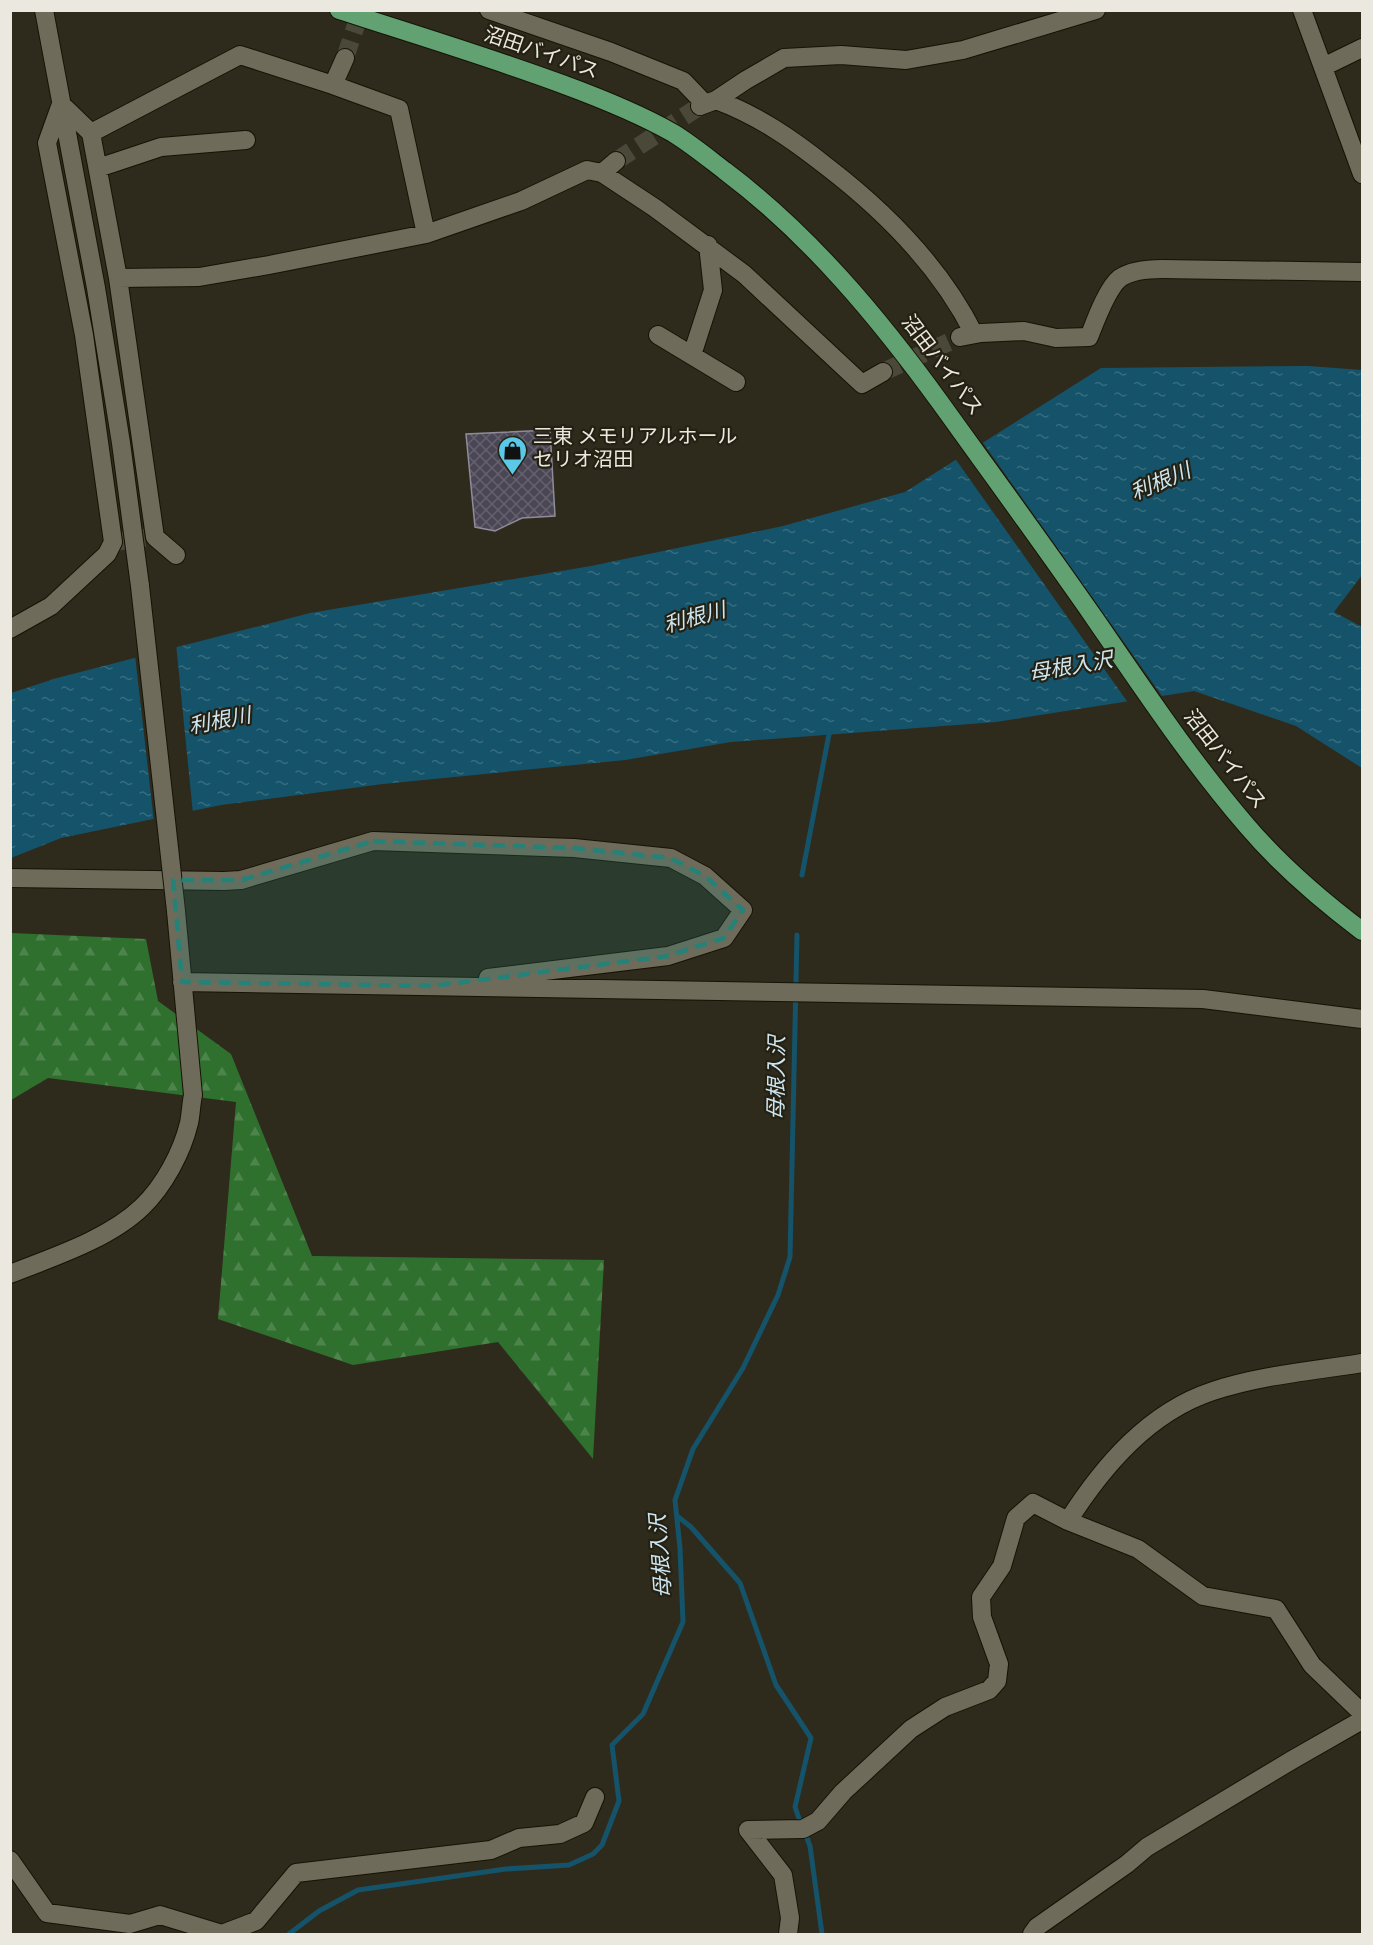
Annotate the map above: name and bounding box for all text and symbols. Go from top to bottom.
street label: 沼田バイパス [480,22,602,86]
street label: 沼田バイパス [895,310,987,422]
place label: 三東 メモリアルホール セリオ沼田 [533,425,738,474]
shop icon: 三東 メモリアルホール セリオ沼田 [496,434,528,476]
water label: 利根川 [1127,457,1197,508]
water label: 利根川 [661,597,731,640]
water label: 母根入沢 [1027,647,1118,689]
water label: 利根川 [187,702,255,741]
street label: 沼田バイパス [1177,705,1271,815]
water label: 母根入沢 [764,1033,792,1120]
water label: 母根入沢 [645,1510,678,1599]

